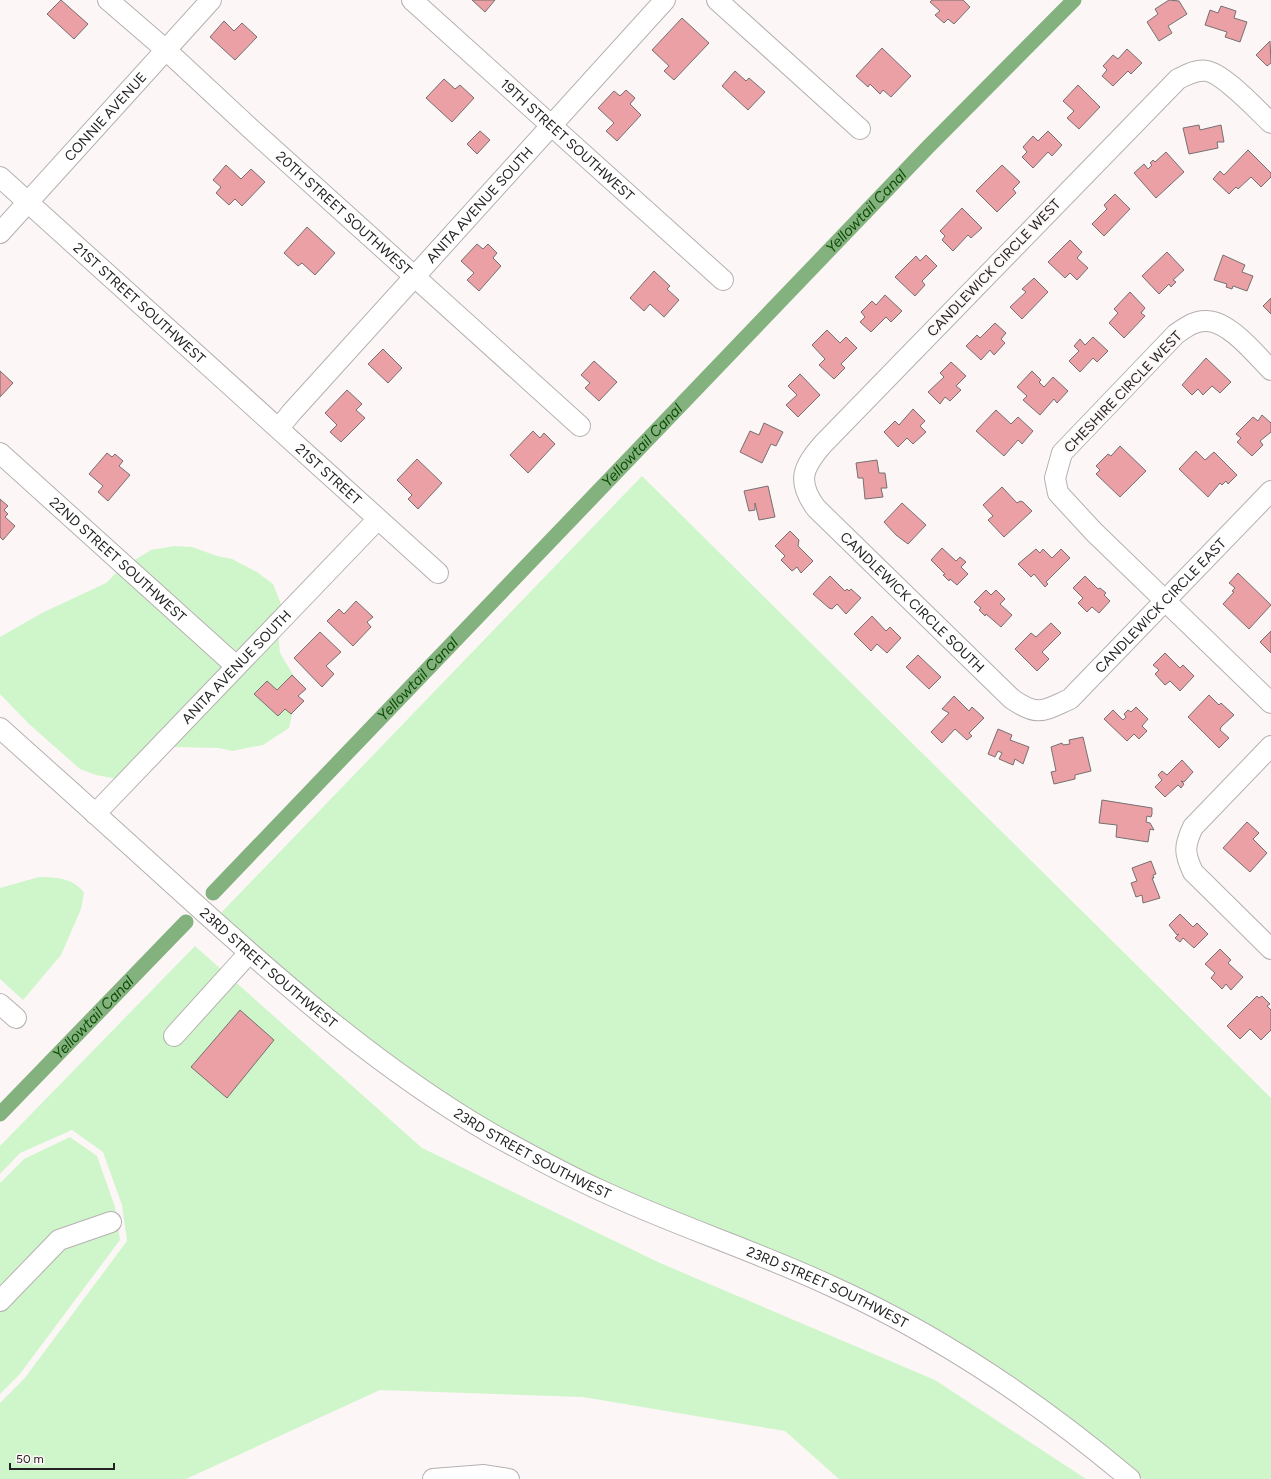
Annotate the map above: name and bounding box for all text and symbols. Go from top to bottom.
street label: CONNIE AVENUE [61,69,150,165]
street label: 19TH STREET SOUTHWEST [497,75,638,205]
street label: ANITA AVENUE SOUTH [423,143,536,266]
street label: 20TH STREET SOUTHWEST [273,147,416,279]
water label: Yellowtail Canal [822,166,911,257]
street label: CANDLEWICK CIRCLE WEST [924,195,1064,340]
street label: 21ST STREET SOUTHWEST [70,239,209,367]
street label: CHESHIRE CIRCLE WEST [1061,328,1186,456]
water label: Yellowtail Canal [598,399,687,491]
street label: 21ST STREET [292,440,365,508]
street label: 22ND STREET SOUTHWEST [46,494,190,626]
street label: CANDLEWICK CIRCLE SOUTH [837,528,988,676]
street label: CANDLEWICK CIRCLE EAST [1091,534,1230,676]
street label: ANITA AVENUE SOUTH [178,606,295,727]
water label: Yellowtail Canal [374,633,462,725]
street label: 23RD STREET SOUTHWEST [196,904,341,1032]
water label: Yellowtail Canal [49,972,138,1063]
street label: 23RD STREET SOUTHWEST [451,1104,614,1203]
street label: 23RD STREET SOUTHWEST [744,1243,911,1332]
scale bar [10,1445,114,1471]
text: 50 m [16,1452,44,1466]

